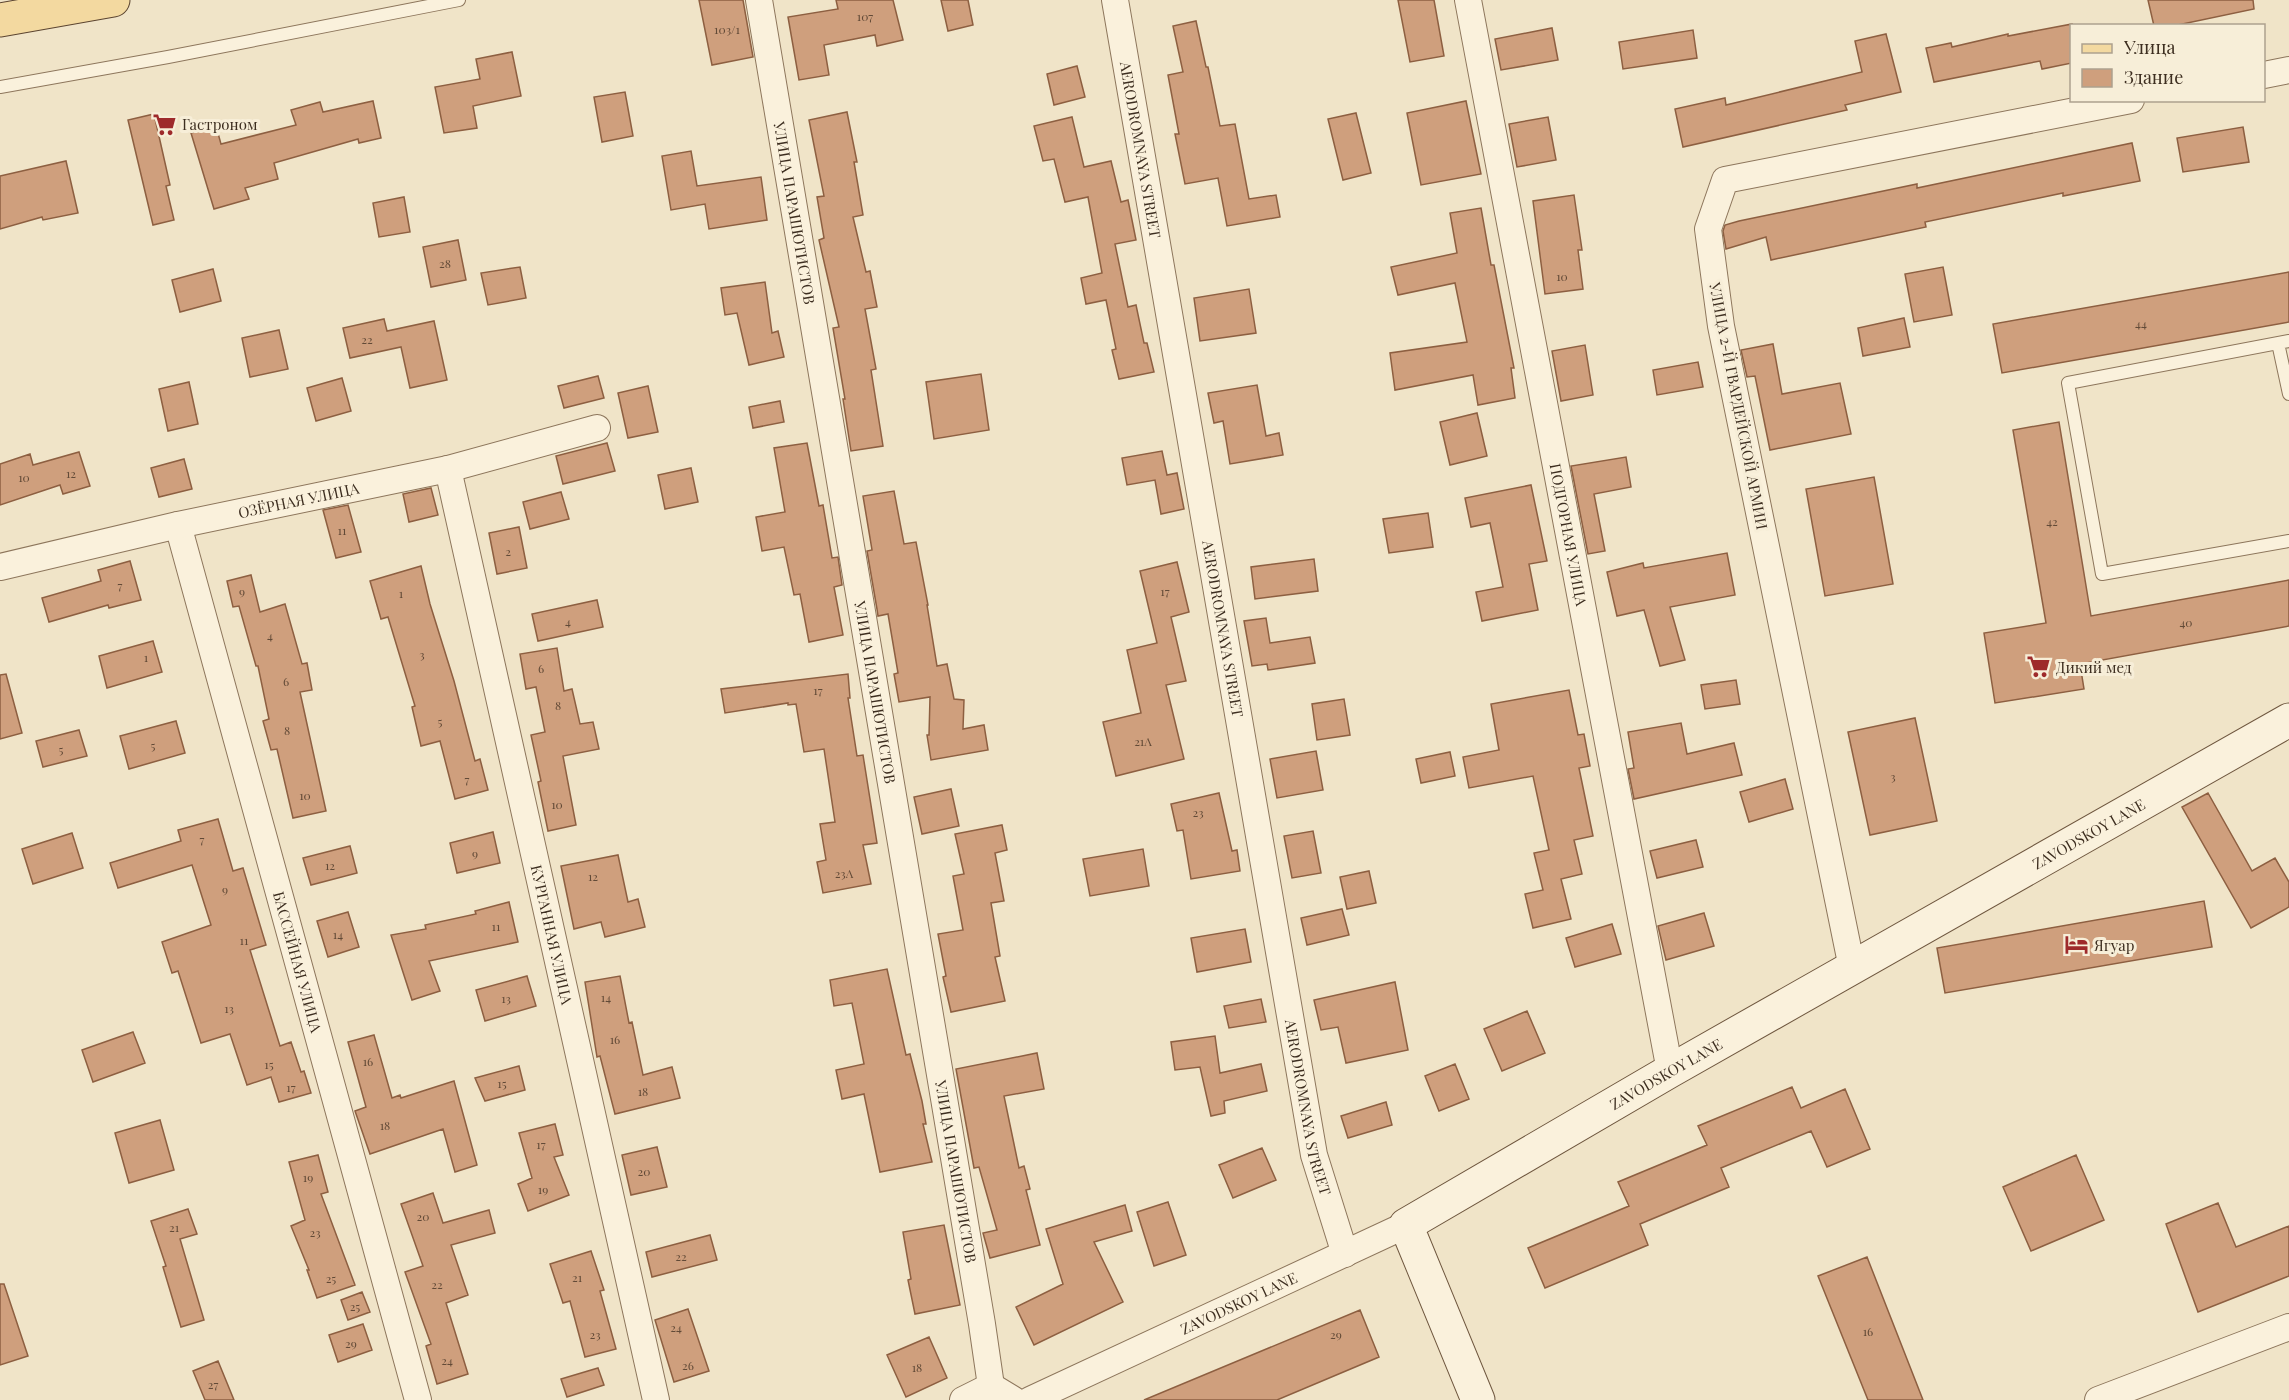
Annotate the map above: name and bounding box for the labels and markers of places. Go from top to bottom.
supermarket icon: Гастроном [151,111,177,137]
place label: Гастроном [182,114,258,134]
supermarket icon: Дикий мед [2025,654,2051,680]
place label: Дикий мед [2056,657,2132,677]
hotel icon: Ягуар [2063,932,2089,958]
place label: Ягуар [2093,935,2135,955]

